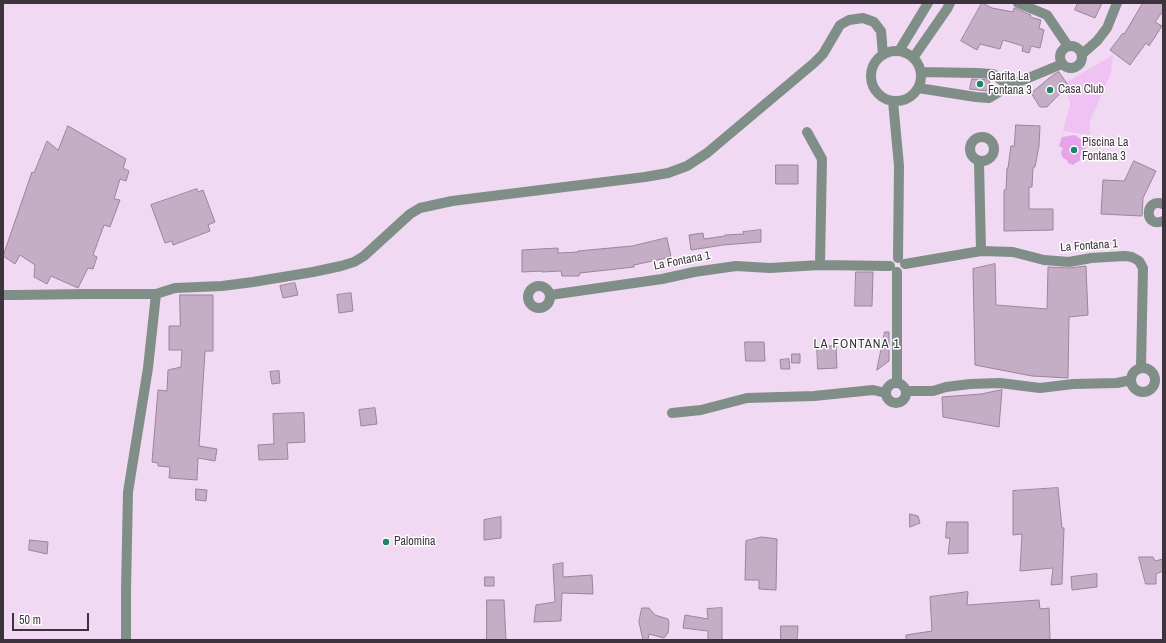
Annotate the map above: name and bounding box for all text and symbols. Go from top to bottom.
place label: Garita La Fontana 3 [988,70,1032,98]
marker: Garita La Fontana 3 [975,79,985,89]
place label: Casa Club [1058,83,1104,97]
marker: Casa Club [1045,85,1055,95]
place label: Piscina La Fontana 3 [1082,136,1128,164]
marker: Piscina La Fontana 3 [1069,145,1079,155]
street label: La Fontana 1 [1060,237,1118,255]
street label: La Fontana 1 [652,248,712,274]
district label: LA FONTANA 1 [813,337,901,353]
place label: Palomina [394,535,436,549]
marker: Palomina [381,537,391,547]
scale bar [14,605,91,631]
text: 50 m [19,612,41,628]

